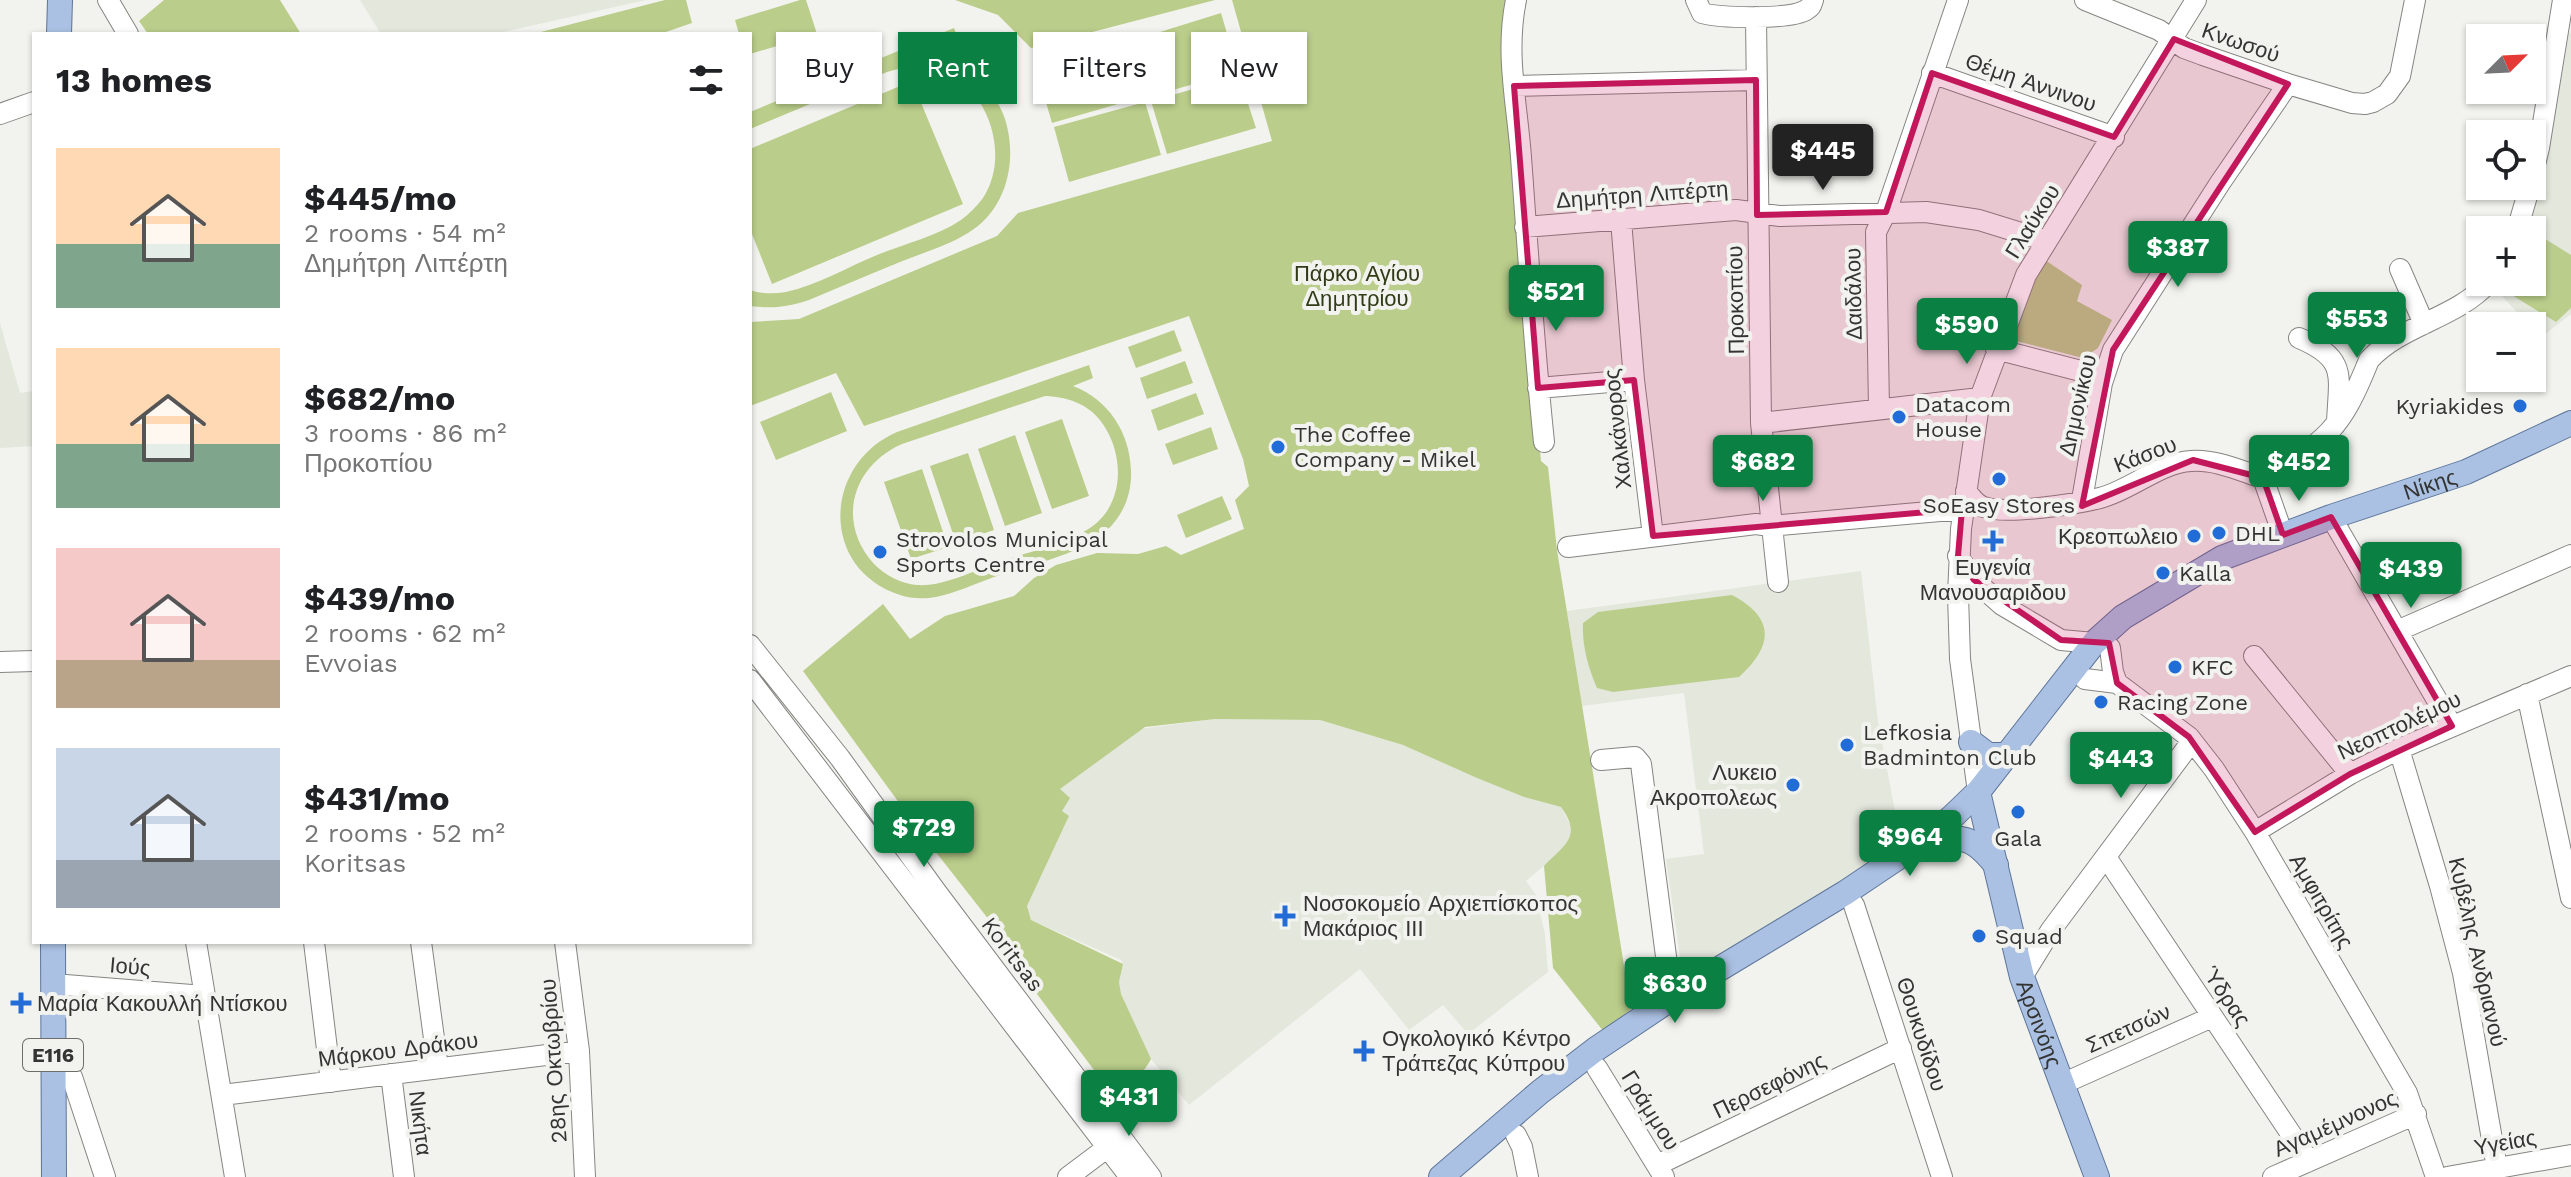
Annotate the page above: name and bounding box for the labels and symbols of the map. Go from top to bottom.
street label: Κνωσού [2199,18,2283,67]
north arrow [2466,24,2546,104]
street label: Θέμη Άννινου [1962,48,2100,117]
pin: $445 [1776,124,1870,192]
street label: Δημήτρη Λιπέρτη [1555,176,1729,213]
street label: Γλαύκου [2000,180,2065,263]
pin: $387 [2131,221,2225,289]
street label: Προκοπίου [1722,245,1749,355]
street label: Δαιδάλου [1840,248,1867,340]
park label: Πάρκο Αγίου Δημητρίου [1294,261,1420,311]
pin: $521 [1509,265,1603,333]
pin: $553 [2310,292,2404,360]
pin: $590 [1920,298,2014,366]
street label: Δημονίκου [2054,352,2101,458]
street label: Χαλκάνορος [1599,368,1636,490]
place label: Datacom House [1915,392,2011,442]
place label: Kyriakides [2396,394,2504,419]
marker: Kyriakides [2511,397,2529,415]
marker: Datacom House [1890,408,1908,426]
place label: The Coffee Company - Mikel [1294,422,1476,472]
street label: Κάσου [2110,431,2180,478]
pin: $682 [1716,435,1810,503]
pin: $452 [2252,435,2346,503]
marker: The Coffee Company - Mikel [1269,438,1287,456]
street label: Νίκης [2400,464,2460,505]
marker: SoEasy Stores [1990,470,2008,488]
place label: SoEasy Stores [1923,493,2075,518]
place label: DHL [2235,521,2280,546]
place label: Κρεοπωλειο [2058,524,2178,549]
marker: DHL [2210,524,2228,542]
place label: Strovolos Municipal Sports Centre [896,527,1108,577]
marker: Κρεοπωλειο [2185,527,2203,545]
marker: Ευγενία Μανουσαριδου [1984,532,2002,550]
pin: $439 [2364,542,2458,610]
marker: Strovolos Municipal Sports Centre [871,543,889,561]
place label: Ευγενία Μανουσαριδου [1920,555,2066,605]
place label: Kalla [2179,561,2232,586]
marker: Kalla [2154,564,2172,582]
place label: KFC [2191,655,2234,680]
marker: KFC [2166,658,2184,676]
street label: Νεοπτολέμου [2334,686,2465,765]
place label: Racing Zone [2117,690,2248,715]
marker: Racing Zone [2092,693,2110,711]
place label: Lefkosia Badminton Club [1863,720,2037,770]
pin: $443 [2074,732,2168,800]
marker: Lefkosia Badminton Club [1838,736,1856,754]
place label: Λυκειο Ακροπολεως [1650,760,1777,810]
marker: Λυκειο Ακροπολεως [1784,776,1802,794]
pin: $729 [877,801,971,869]
marker: Gala [2009,803,2027,821]
pin: $964 [1863,810,1957,878]
place label: Gala [1994,826,2042,851]
street label: Αμφιτρίτης [2284,849,2359,953]
street label: Κυβέλης Ανδριανού [2444,855,2511,1049]
place label: Νοσοκομείο Αρχιεπίσκοπος Μακάριος ΙΙΙ [1303,891,1578,941]
marker: Νοσοκομείο Αρχιεπίσκοπος Μακάριος ΙΙΙ [1274,905,1296,927]
street label: Koritsas [977,912,1049,996]
place label: Squad [1995,924,2063,949]
marker: Squad [1970,927,1988,945]
street label: Ιούς [108,952,151,981]
pin: $630 [1628,957,1722,1025]
street label: Ύδρας [2198,962,2256,1031]
street label: Θουκυδίδου [1891,974,1952,1094]
street label: Αρσινόης [2011,976,2067,1071]
street label: 28ης Οκτωβρίου [535,978,572,1144]
place label: Μαρία Κακουλλή Ντίσκου [37,991,288,1016]
marker: Μαρία Κακουλλή Ντίσκου [12,994,30,1012]
street label: Σπετσών [2082,999,2174,1058]
place label: Ογκολογικό Κέντρο Τράπεζας Κύπρου [1382,1026,1571,1076]
street label: Μάρκου Δράκου [317,1027,479,1072]
road number: E116 [23,1039,83,1071]
marker: Ογκολογικό Κέντρο Τράπεζας Κύπρου [1353,1040,1375,1062]
street label: Περσεφόνης [1709,1047,1829,1123]
street label: Γράμμου [1616,1066,1685,1155]
pin: $431 [1082,1070,1176,1138]
street label: Αγαμέμνονος [2270,1085,2401,1162]
street label: Νικήτα [404,1089,437,1157]
street label: Υγείας [2472,1125,2538,1160]

